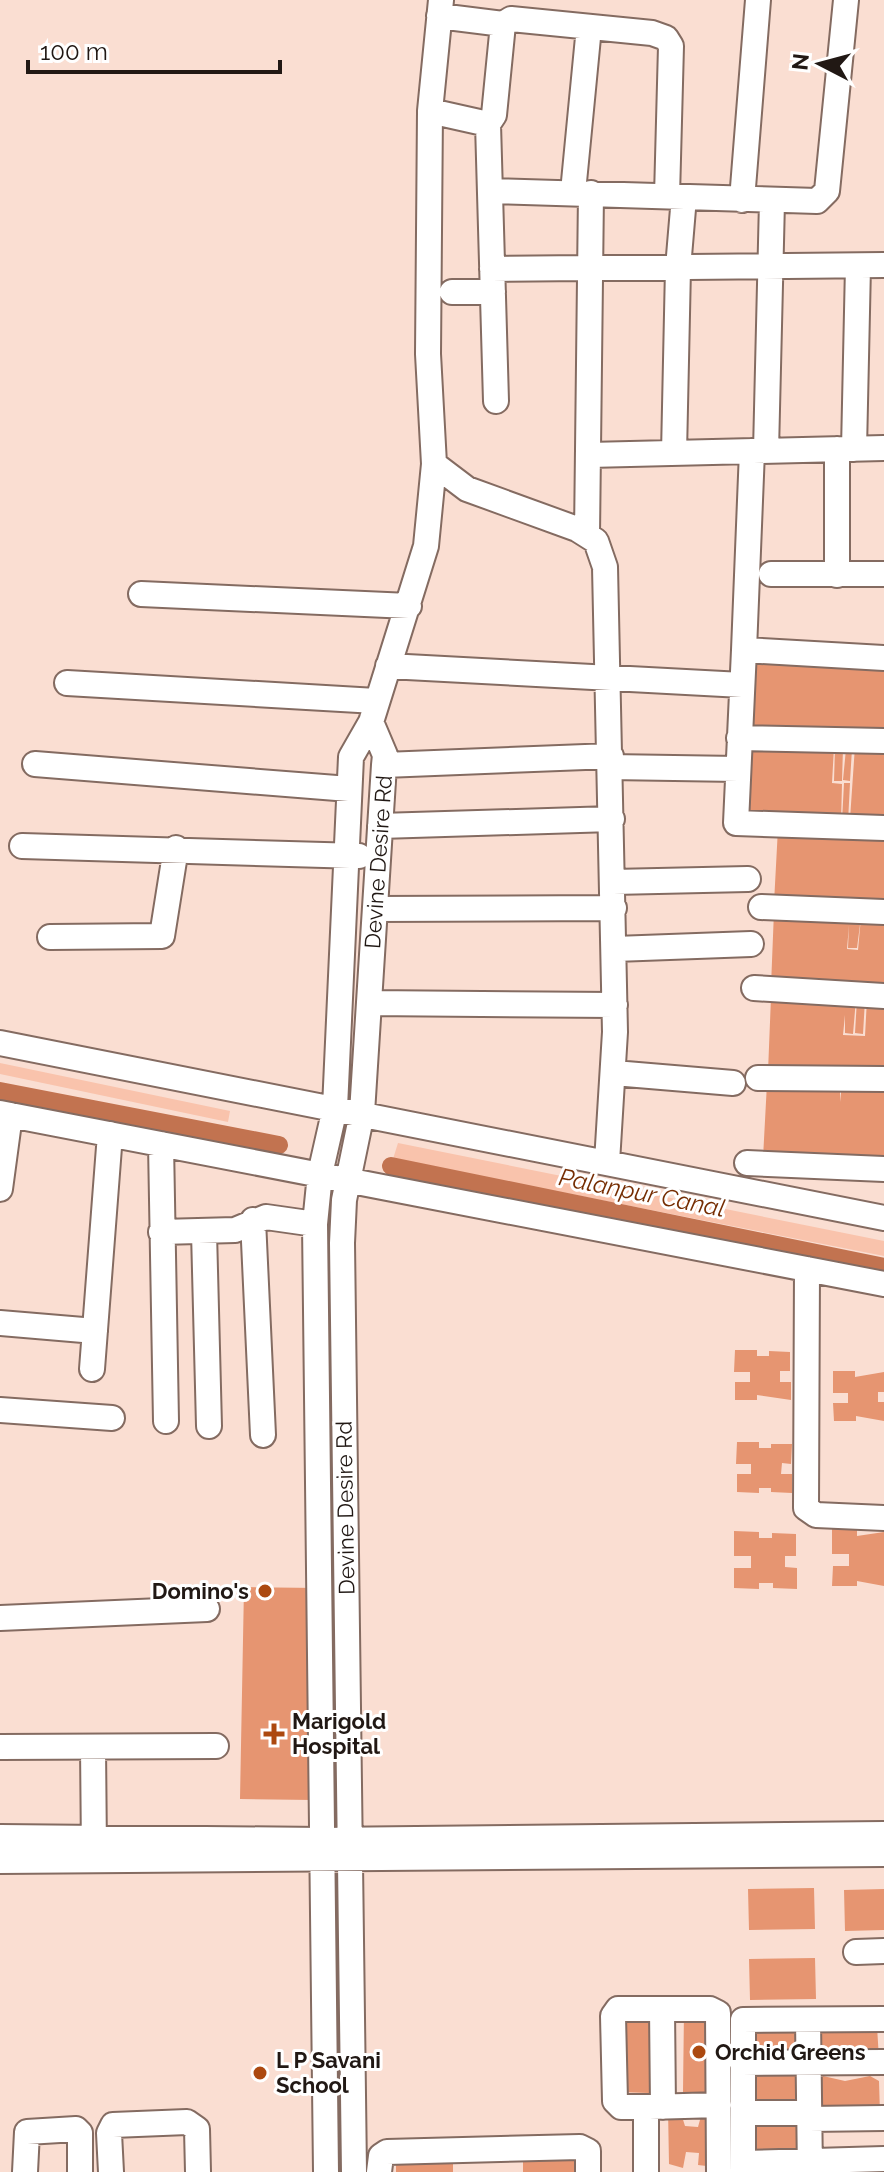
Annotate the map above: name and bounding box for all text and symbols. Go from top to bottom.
scale bar [28,24,280,74]
north arrow [780,24,860,104]
text: 100 m [40,37,108,66]
text: N [786,52,814,72]
street label: Devine Desire Rd [359,774,397,950]
water label: Palanpur Canal [557,1162,728,1223]
street label: Devine Desire Rd [330,1421,360,1595]
place label: Domino's [152,1578,249,1604]
marker: Domino's [256,1582,274,1600]
place label: Marigold Hospital [292,1708,386,1759]
marker: Marigold Hospital [263,1723,285,1745]
place label: Orchid Greens [715,2039,866,2065]
marker: Orchid Greens [690,2043,708,2061]
place label: L P Savani School [276,2047,381,2098]
marker: L P Savani School [251,2064,269,2082]

